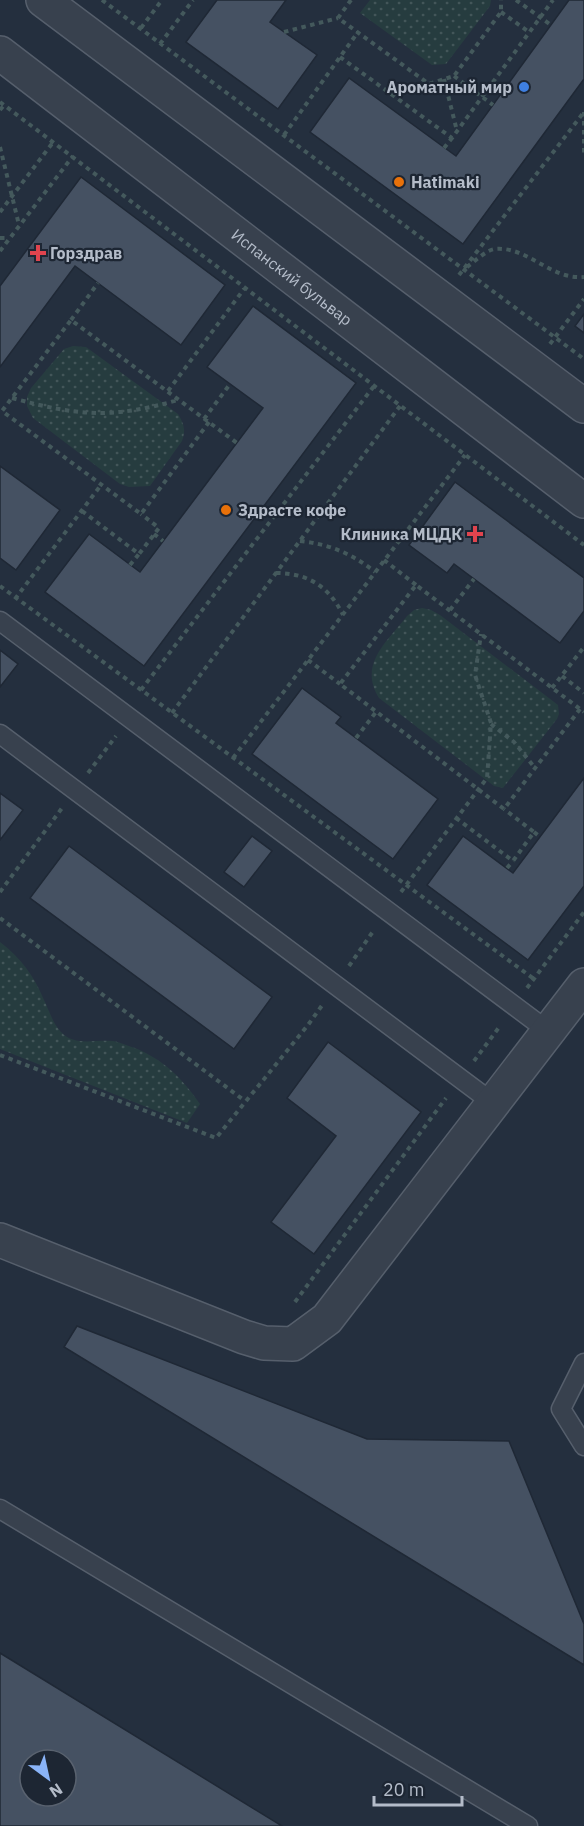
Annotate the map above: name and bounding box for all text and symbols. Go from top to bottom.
place label: Ароматный мир [387,77,512,97]
marker: Ароматный мир [517,80,531,94]
place label: Hatimaki [411,172,480,192]
marker: Hatimaki [392,175,406,189]
street label: Испанский бульвар [228,224,356,330]
place label: Горздрав [50,243,122,263]
marker: Горздрав [31,246,45,260]
place label: Здрасте кофе [238,500,346,520]
marker: Здрасте кофе [219,503,233,517]
place label: Клиника МЦДК [340,524,462,544]
marker: Клиника МЦДК [466,525,484,543]
north arrow [18,1748,78,1808]
scale bar [374,1769,462,1807]
text: 20 m [383,1778,425,1801]
text: N [46,1779,66,1802]

